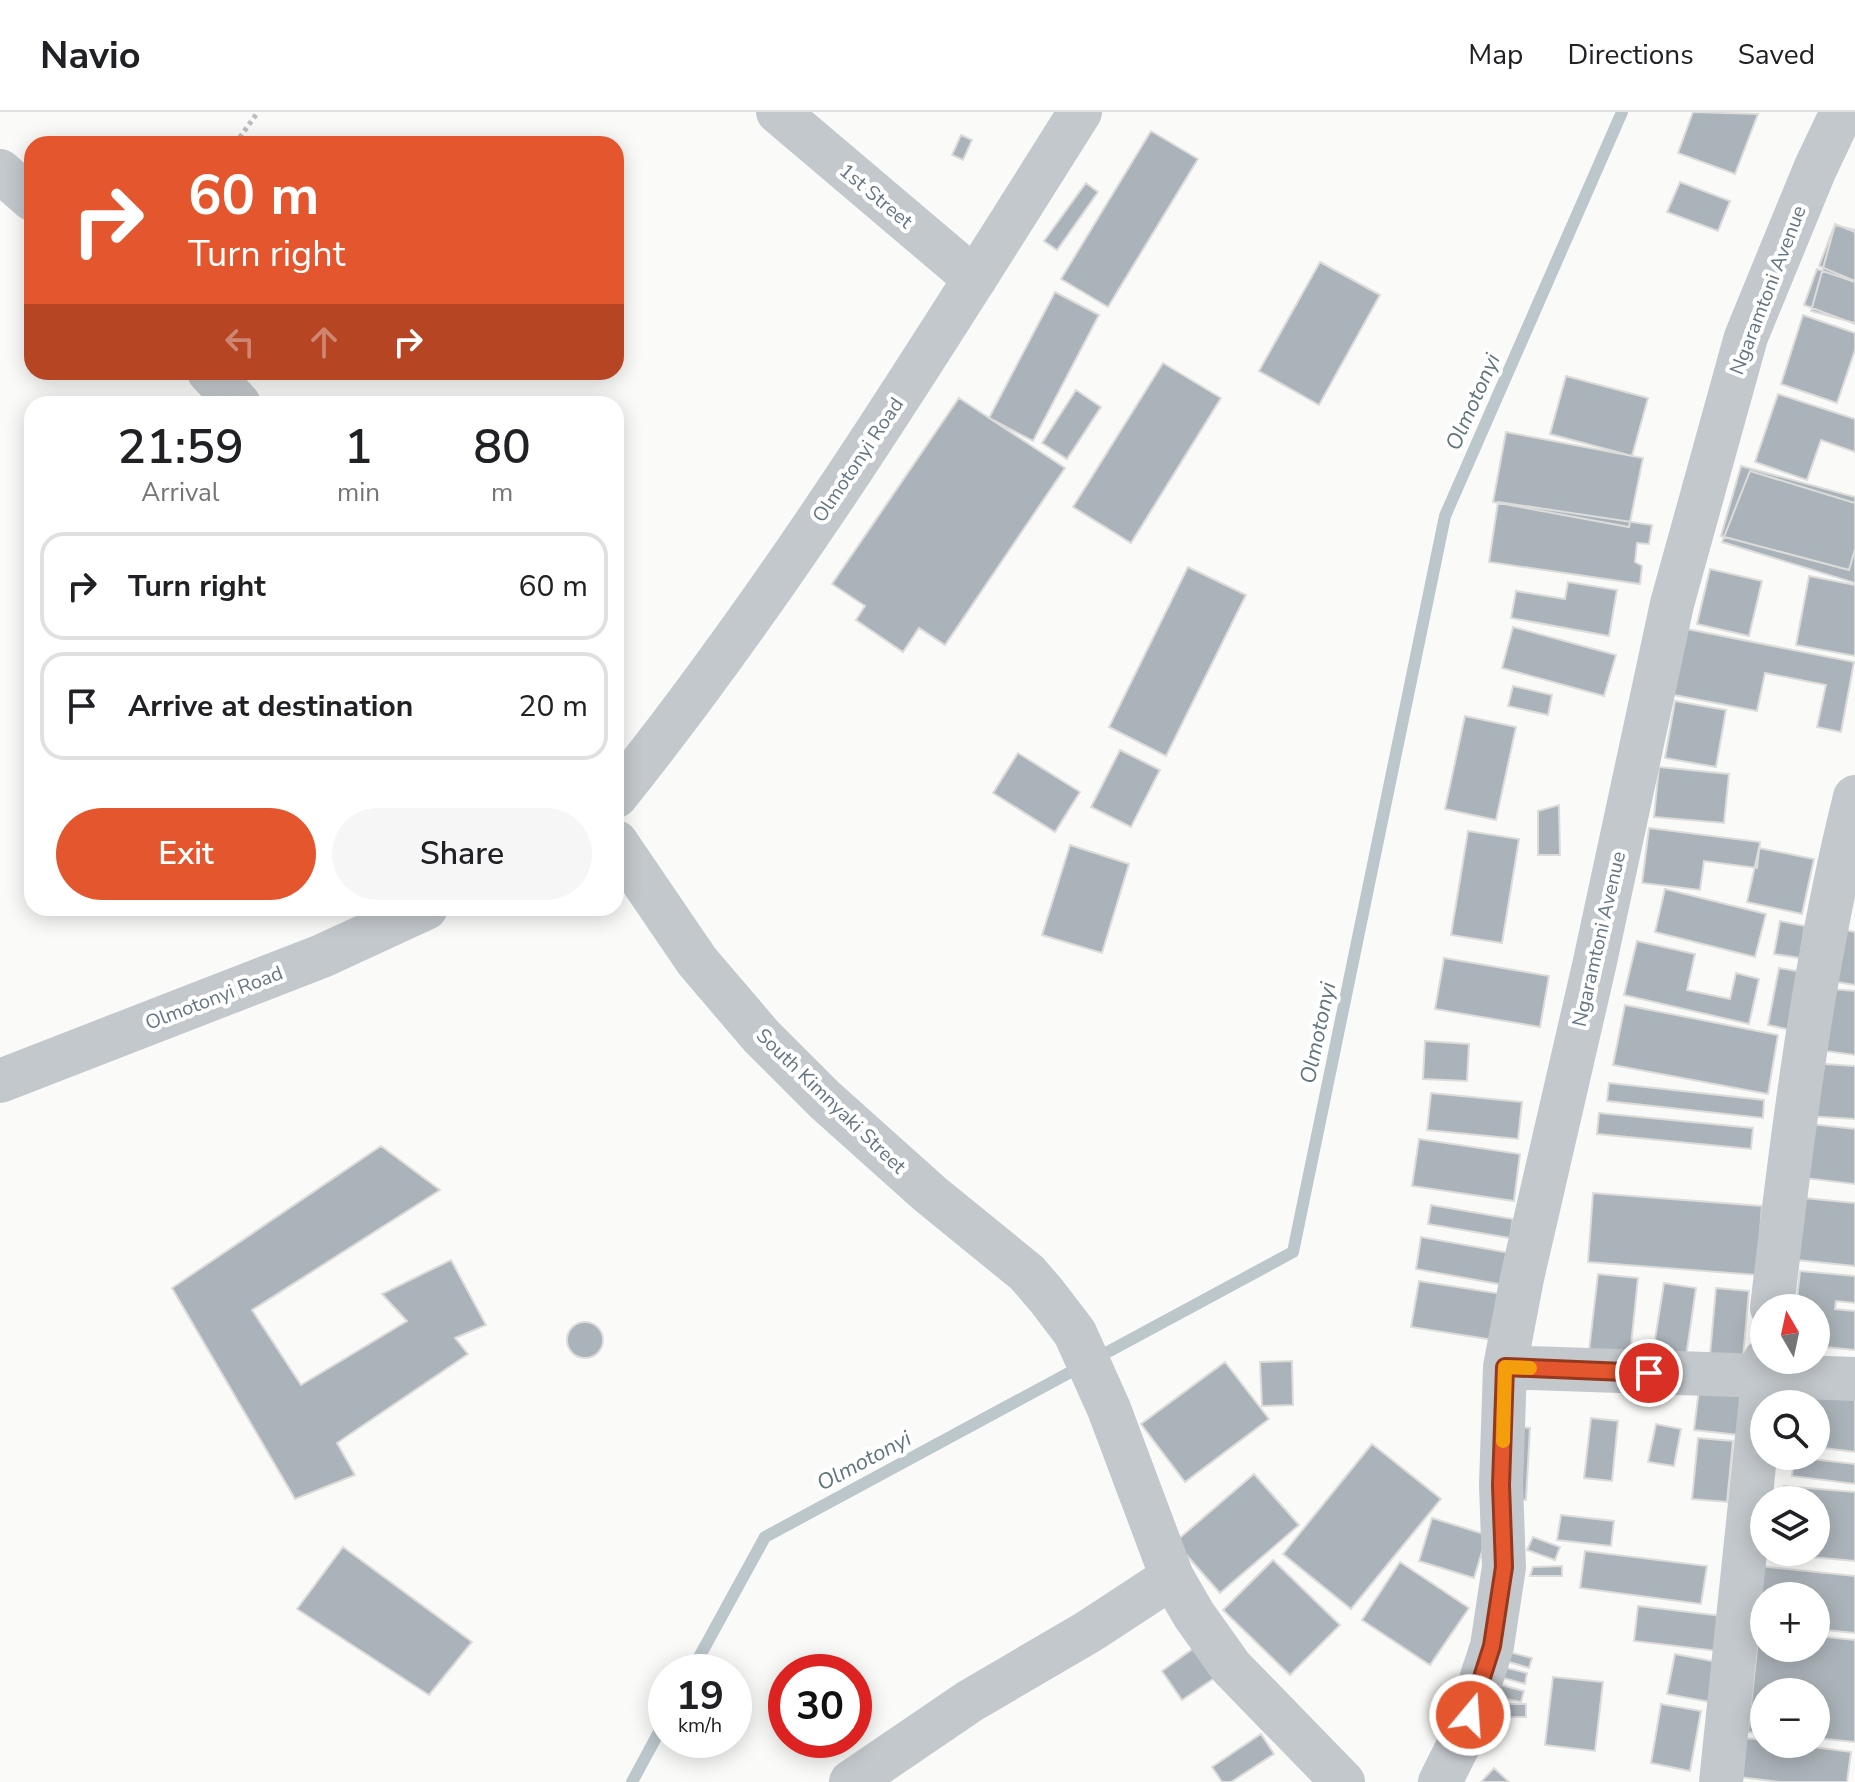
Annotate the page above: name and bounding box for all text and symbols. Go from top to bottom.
text: Navio [40,30,141,81]
text: Map [1468,36,1523,74]
text: Directions [1567,36,1694,74]
text: Saved [1738,36,1815,74]
text: 60 m [188,157,319,234]
street label: 1st Street [834,157,919,235]
icon: right [56,168,160,272]
street label: Ngaramtoni Avenue [1723,202,1813,378]
text: Turn right [188,230,345,279]
icon: left [218,320,262,364]
icon: ahead [302,320,346,364]
icon: right [386,320,430,364]
water label: Olmotonyi [1438,348,1508,455]
street label: Olmotonyi Road [806,392,910,528]
text: 21:59 [117,414,244,480]
text: 1 [344,414,373,480]
text: 80 [473,414,531,480]
text: Arrival [141,475,220,510]
text: min [337,475,380,510]
text: m [491,475,513,510]
icon: right [60,564,104,608]
text: Turn right [128,566,266,607]
text: 60 m [519,566,588,607]
icon: arrive [60,684,104,728]
text: Arrive at destination [128,686,413,727]
text: 20 m [519,686,588,727]
button: Exit [56,808,316,900]
button: Share [332,808,592,900]
street label: Ngaramtoni Avenue [1566,849,1632,1029]
street label: Olmotonyi Road [141,959,287,1037]
water label: Olmotonyi [1293,979,1344,1086]
street label: South Kimnyaki Street [750,1022,913,1180]
north arrow [1750,1294,1830,1374]
map controls [1750,1294,1830,1758]
pin [1615,1339,1683,1407]
icon: arrive [1627,1351,1671,1395]
button: search [1750,1390,1830,1470]
water label: Olmotonyi [811,1423,917,1498]
button: layers [1750,1486,1830,1566]
button: + [1750,1582,1830,1662]
speed limit sign: 30 [768,1654,872,1758]
text: 19 [676,1669,724,1723]
position arrow [1428,1673,1512,1757]
button: − [1750,1678,1830,1758]
text: km/h [678,1712,722,1739]

